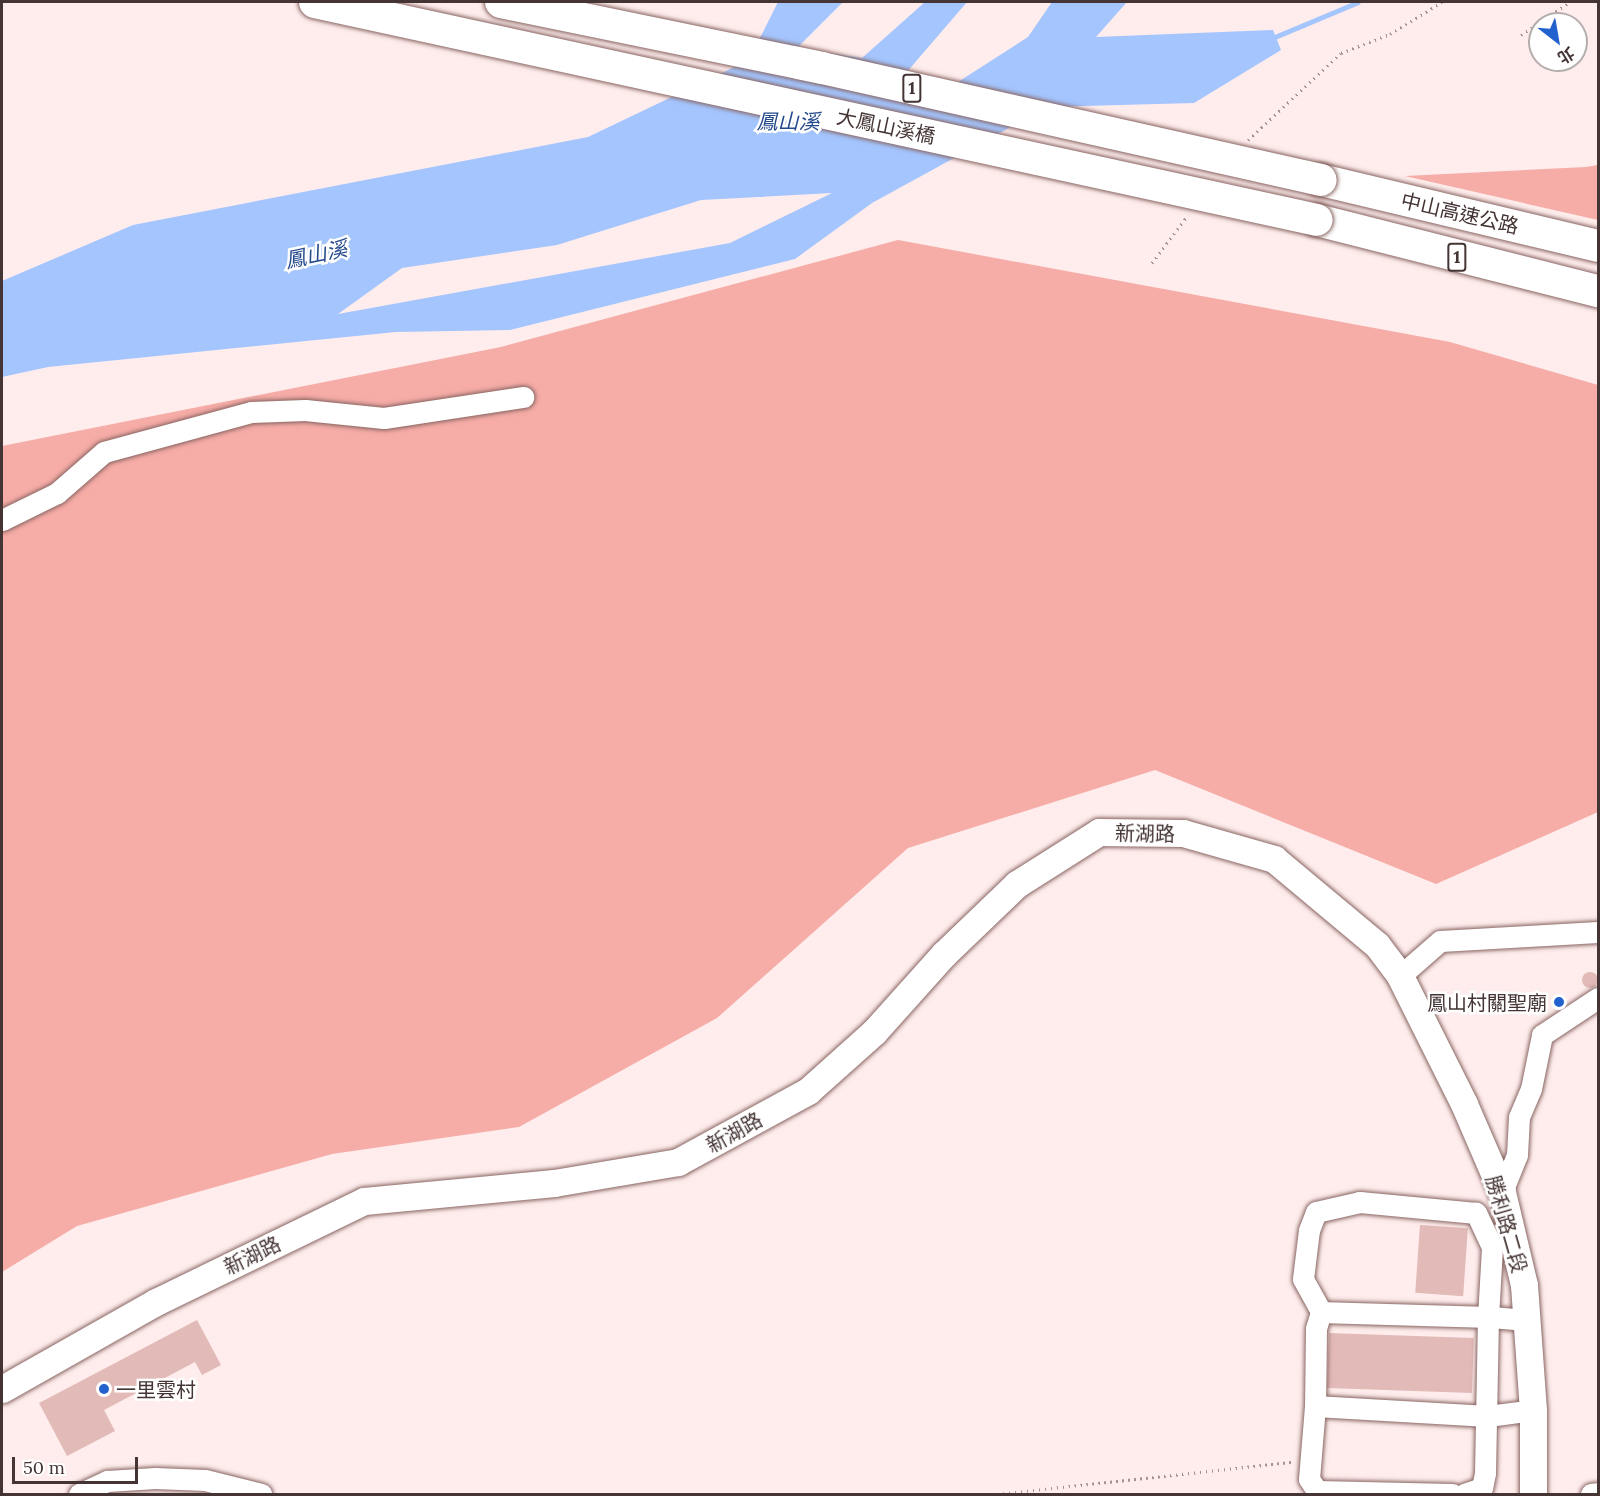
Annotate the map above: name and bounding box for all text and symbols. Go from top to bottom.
north arrow [1528,12,1588,72]
text: 北 [1554,43,1578,68]
road number: 1 [902,73,922,103]
street label: 大鳳山溪橋 [835,104,937,148]
water label: 鳳山溪 [757,109,819,135]
street label: 中山高速公路 [1399,188,1521,238]
water label: 鳳山溪 [283,236,349,274]
road number: 1 [1446,242,1468,272]
street label: 新湖路 [1115,820,1175,846]
place label: 鳳山村關聖廟 [1427,990,1547,1014]
marker: 鳳山村關聖廟 [1552,995,1566,1009]
street label: 新湖路 [702,1107,766,1157]
street label: 勝利路二段 [1482,1173,1532,1275]
street label: 新湖路 [220,1231,284,1279]
place label: 一里雲村 [116,1377,196,1401]
marker: 一里雲村 [97,1382,111,1396]
scale bar [15,1445,141,1483]
text: 50 m [23,1456,65,1479]

